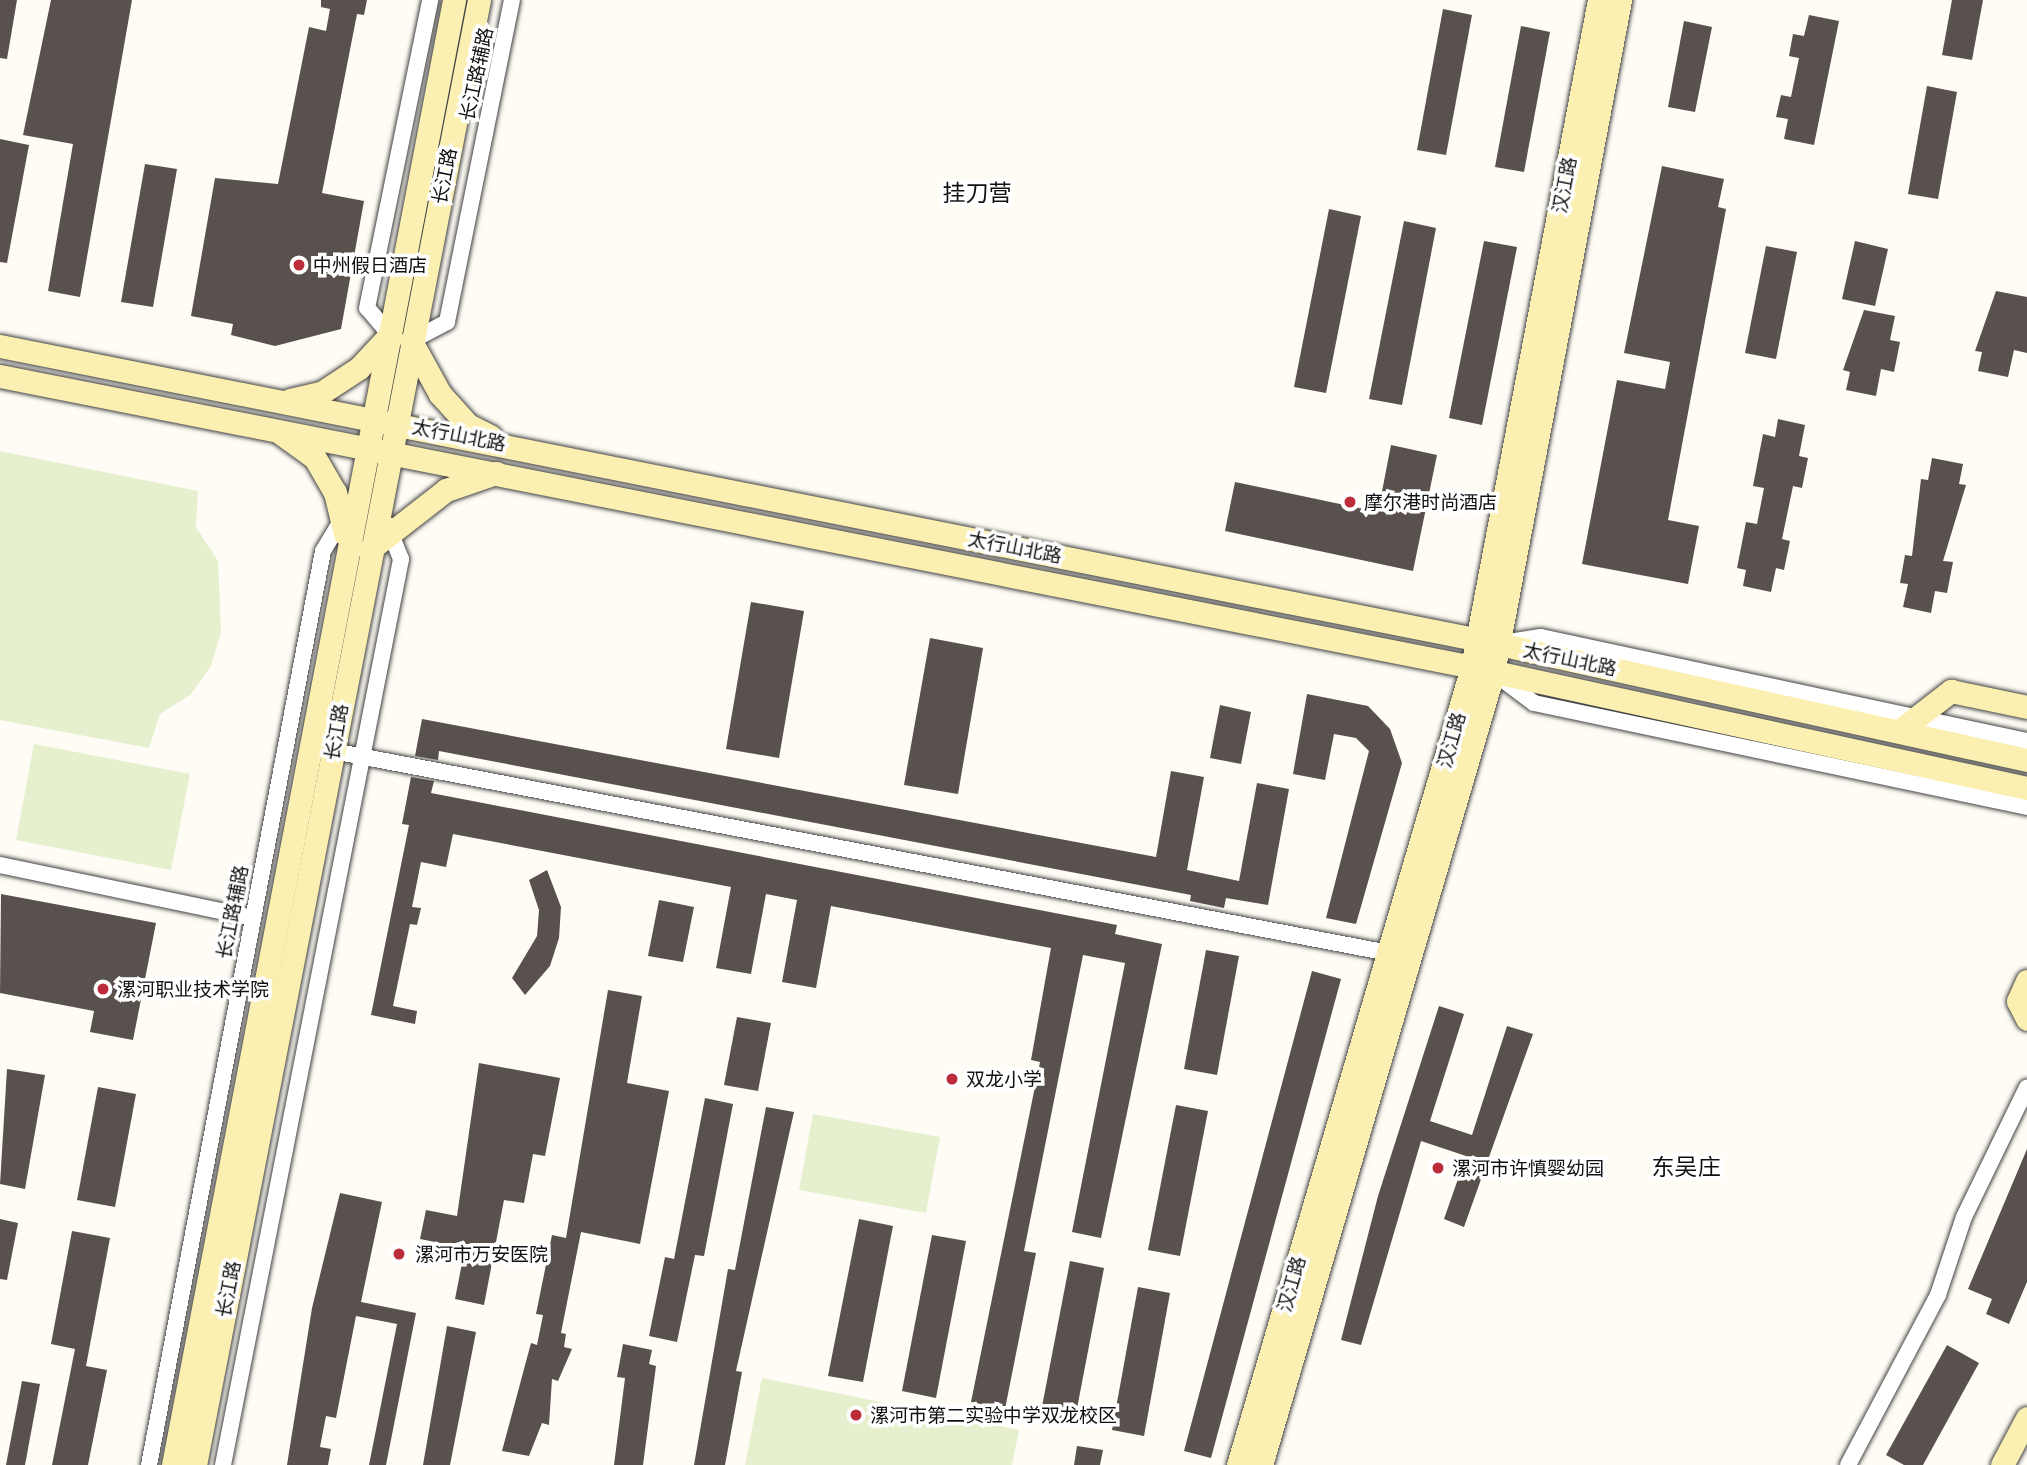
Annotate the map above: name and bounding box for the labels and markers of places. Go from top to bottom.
place label: 中州假日酒店 [313,254,427,276]
marker: 中州假日酒店 [291,257,307,273]
place label: 摩尔港时尚酒店 [1364,491,1497,513]
marker: 摩尔港时尚酒店 [1342,494,1358,510]
place label: 漯河职业技术学院 [117,978,269,1000]
marker: 漯河职业技术学院 [95,981,111,997]
place label: 双龙小学 [966,1068,1042,1090]
marker: 双龙小学 [944,1071,960,1087]
place label: 漯河市许慎婴幼园 [1452,1157,1604,1179]
marker: 漯河市许慎婴幼园 [1430,1160,1446,1176]
place label: 漯河市万安医院 [415,1243,548,1265]
marker: 漯河市万安医院 [389,1244,409,1264]
place label: 漯河市第二实验中学双龙校区 [870,1404,1117,1426]
marker: 漯河市第二实验中学双龙校区 [848,1407,864,1423]

